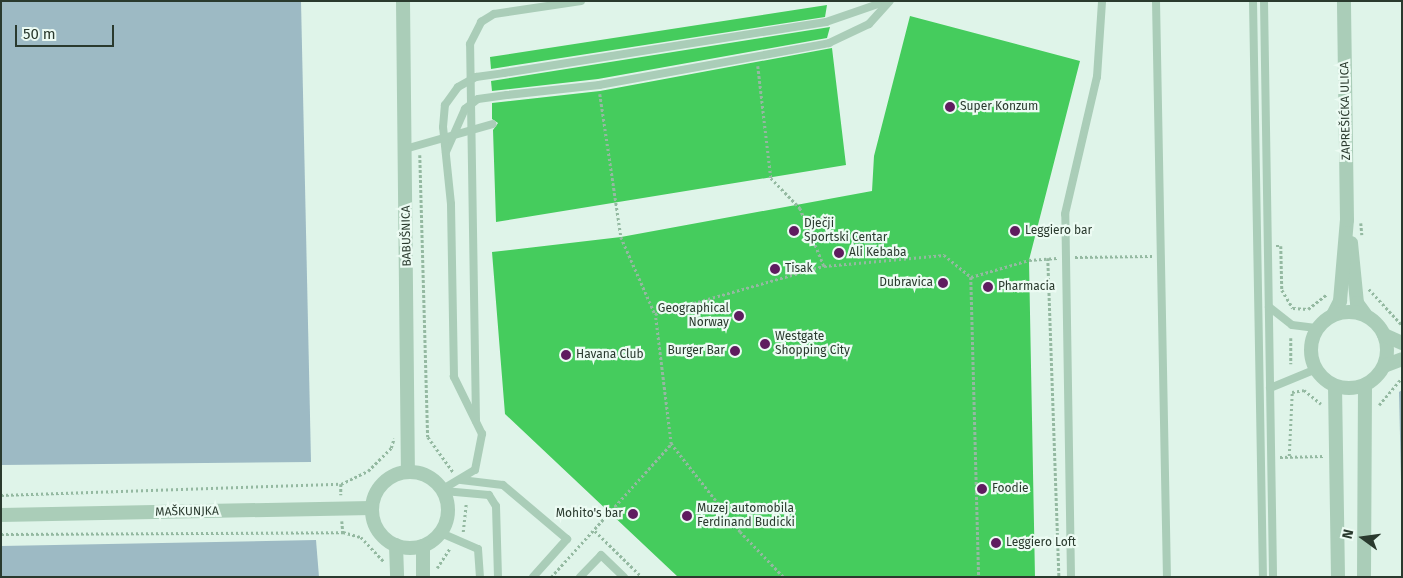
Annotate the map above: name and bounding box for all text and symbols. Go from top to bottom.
scale bar [18,15,116,47]
text: 50 m [23,25,56,43]
street label: ZAPREŠIĆKA ULICA [1338,62,1354,160]
place label: Super Konzum [960,100,1038,114]
marker: Super Konzum [944,101,956,113]
street label: BABUŠNICA [399,205,415,267]
place label: Dječji Sportski Centar [804,217,887,245]
place label: Leggiero bar [1025,224,1092,238]
marker: Dječji Sportski Centar [788,225,800,237]
marker: Leggiero bar [1009,225,1021,237]
place label: Ali Kebaba [849,246,906,260]
marker: Ali Kebaba [833,247,845,259]
place label: Tisak [785,262,813,276]
marker: Tisak [769,263,781,275]
place label: Dubravica [879,276,933,290]
marker: Dubravica [937,277,949,289]
place label: Pharmacia [998,280,1055,294]
marker: Pharmacia [982,281,994,293]
place label: Geographical Norway [658,302,729,330]
marker: Geographical Norway [733,310,745,322]
place label: Westgate Shopping City [775,330,850,358]
marker: Westgate Shopping City [759,338,771,350]
place label: Burger Bar [667,344,725,358]
marker: Burger Bar [729,345,741,357]
place label: Havana Club [576,348,644,362]
marker: Havana Club [560,349,572,361]
place label: Foodie [992,482,1029,496]
marker: Foodie [976,483,988,495]
place label: Muzej automobila Ferdinand Budicki [697,502,795,530]
street label: MAŠKUNJKA [155,504,219,520]
place label: Mohito's bar [556,507,623,521]
marker: Mohito's bar [627,508,639,520]
marker: Muzej automobila Ferdinand Budicki [681,510,693,522]
north arrow [1338,513,1388,563]
text: N [1339,528,1357,541]
place label: Leggiero Loft [1006,536,1076,550]
marker: Leggiero Loft [990,537,1002,549]

